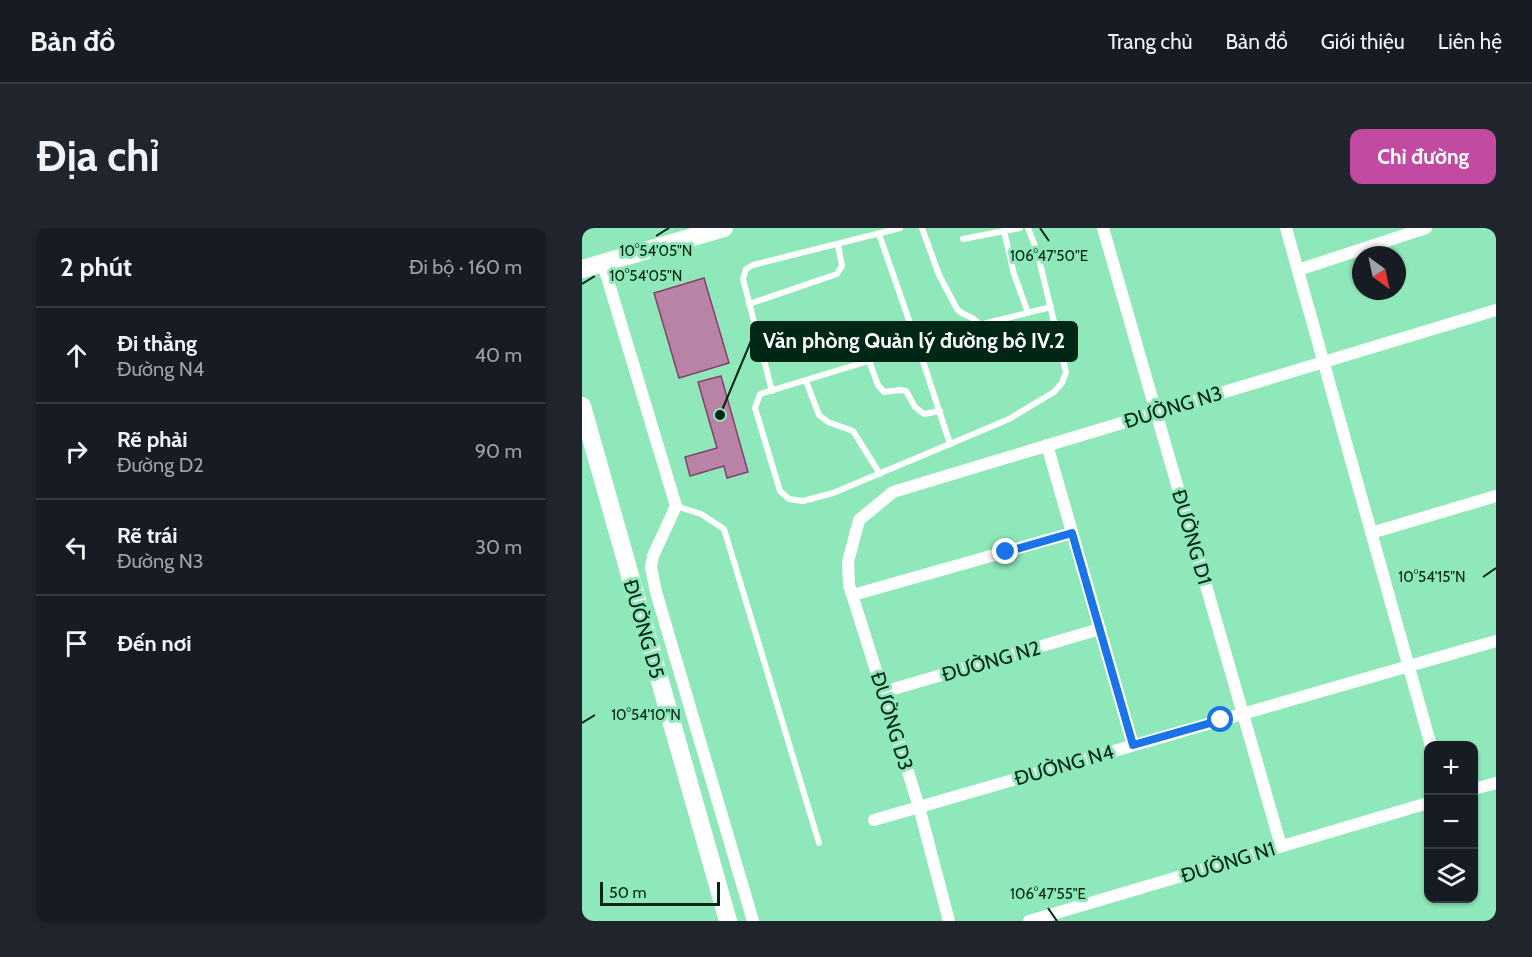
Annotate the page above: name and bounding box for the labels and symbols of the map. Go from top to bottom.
text: 10°54'05"N [620,242,692,260]
north arrow [1352,246,1406,300]
text: 106°47'50"E [1010,247,1088,265]
text: 10°54'05"N [610,267,682,285]
callout: Văn phòng Quản lý đường bộ IV.2 [751,322,1077,361]
text: Văn phòng Quản lý đường bộ IV.2 [763,328,1065,353]
street label: ĐƯỜNG N3 [1121,381,1225,433]
street label: ĐƯỜNG D1 [1167,487,1217,587]
route end [992,538,1018,564]
text: 10°54'15"N [1398,568,1466,586]
street label: ĐƯỜNG D5 [618,577,670,681]
street label: ĐƯỜNG N2 [939,636,1043,686]
street label: ĐƯỜNG D3 [866,669,918,773]
text: 10°54'10"N [611,706,681,724]
route start [1207,706,1233,732]
street label: ĐƯỜNG N4 [1012,739,1117,791]
street label: ĐƯỜNG N1 [1178,836,1278,888]
scale bar [600,879,720,906]
text: 106°47'55"E [1010,885,1086,903]

